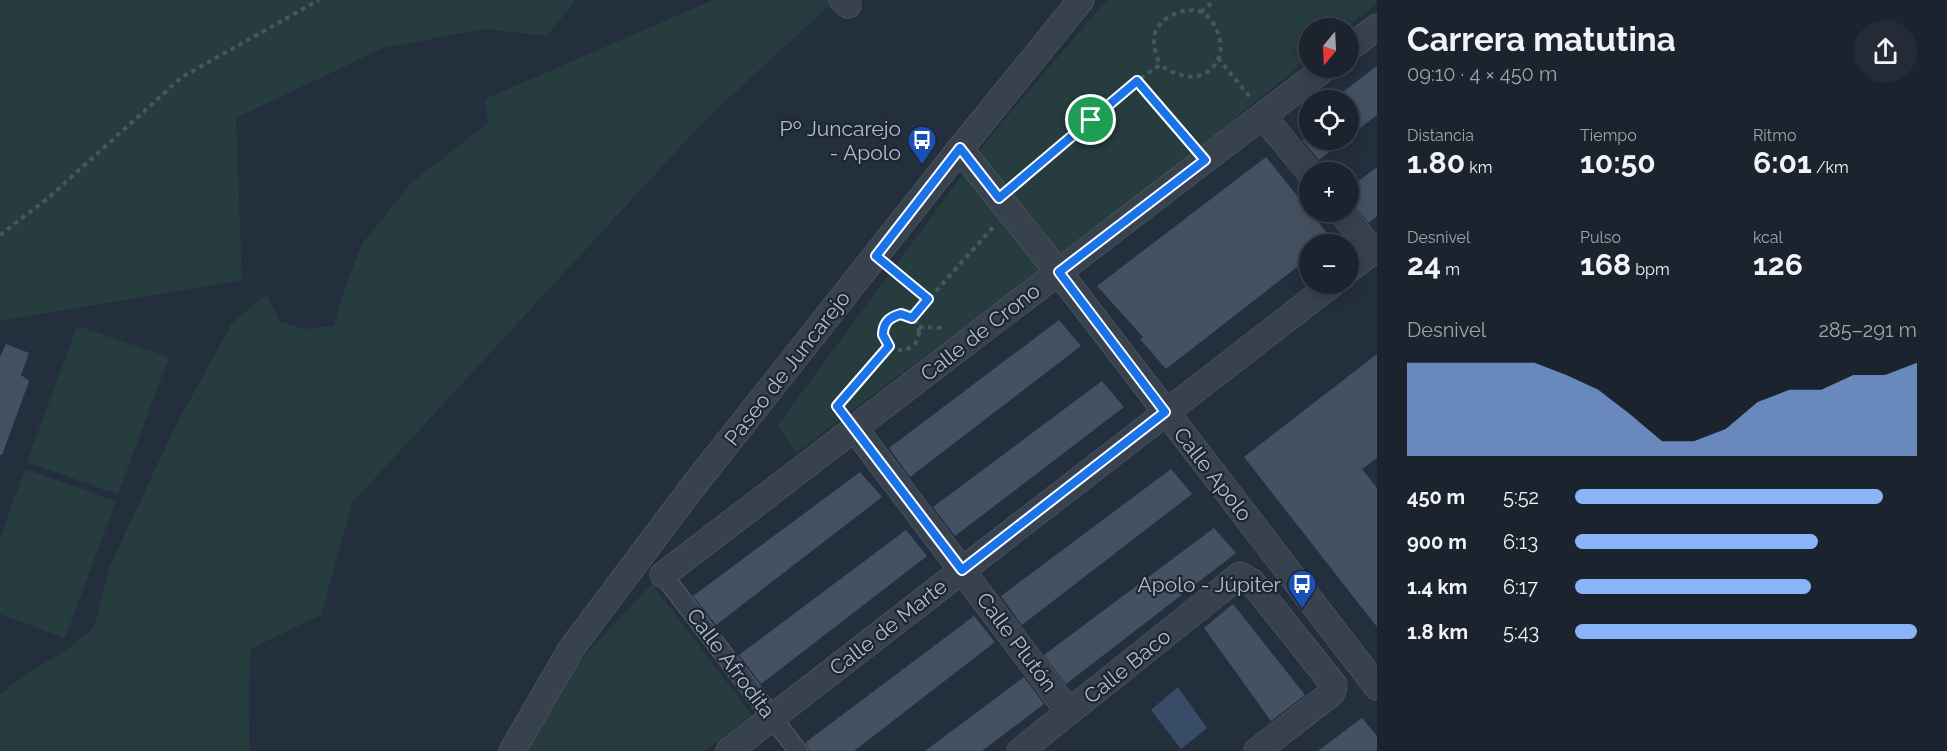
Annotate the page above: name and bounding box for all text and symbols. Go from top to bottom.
north arrow [1299,18,1359,78]
map controls [1299,18,1359,294]
text: Carrera matutina [1407,20,1676,59]
button: share [1854,20,1917,83]
text: 09:10 · 4 × 450 m [1407,62,1557,86]
button: locate [1299,90,1359,150]
pin [1065,94,1116,145]
icon: arrive [1074,103,1107,136]
place label: Pº Juncarejo - Apolo [779,116,901,165]
bus stop icon: Pº Juncarejo - Apolo [906,124,938,166]
text: Distancia [1407,126,1474,145]
text: Tiempo [1580,126,1637,145]
text: Ritmo [1753,126,1796,145]
text: 1.80 [1407,145,1465,180]
text: 10:50 [1580,145,1656,180]
text: 6:01 [1753,145,1812,180]
text: km [1465,158,1492,177]
text: /km [1812,158,1849,177]
button: + [1299,162,1359,222]
text: Desnivel [1407,228,1470,247]
text: Pulso [1580,228,1621,247]
text: kcal [1753,228,1783,247]
button: − [1299,234,1359,294]
text: 24 [1407,247,1441,282]
text: 168 [1580,247,1631,282]
text: 126 [1753,247,1803,282]
text: m [1441,260,1460,279]
text: bpm [1631,260,1670,279]
street label: Calle de Crono [915,278,1045,386]
street label: Paseo de Juncarejo [719,286,855,450]
text: Desnivel [1407,318,1486,342]
text: 285–291 m [1818,318,1917,342]
street label: Calle Apolo [1169,422,1257,526]
text: 450 m [1407,485,1465,509]
text: 5:52 [1503,485,1539,509]
text: 900 m [1407,530,1467,554]
text: 6:13 [1503,530,1538,554]
bus stop icon: Apolo - Júpiter [1286,568,1318,610]
place label: Apolo - Júpiter [1138,572,1282,597]
street label: Calle de Marte [824,573,952,681]
text: 1.4 km [1407,575,1467,599]
text: 6:17 [1503,575,1538,599]
street label: Calle Plutón [972,587,1062,697]
street label: Calle Afrodita [682,603,780,723]
text: 1.8 km [1407,620,1468,644]
text: 5:43 [1503,620,1539,644]
street label: Calle Baco [1079,623,1175,709]

